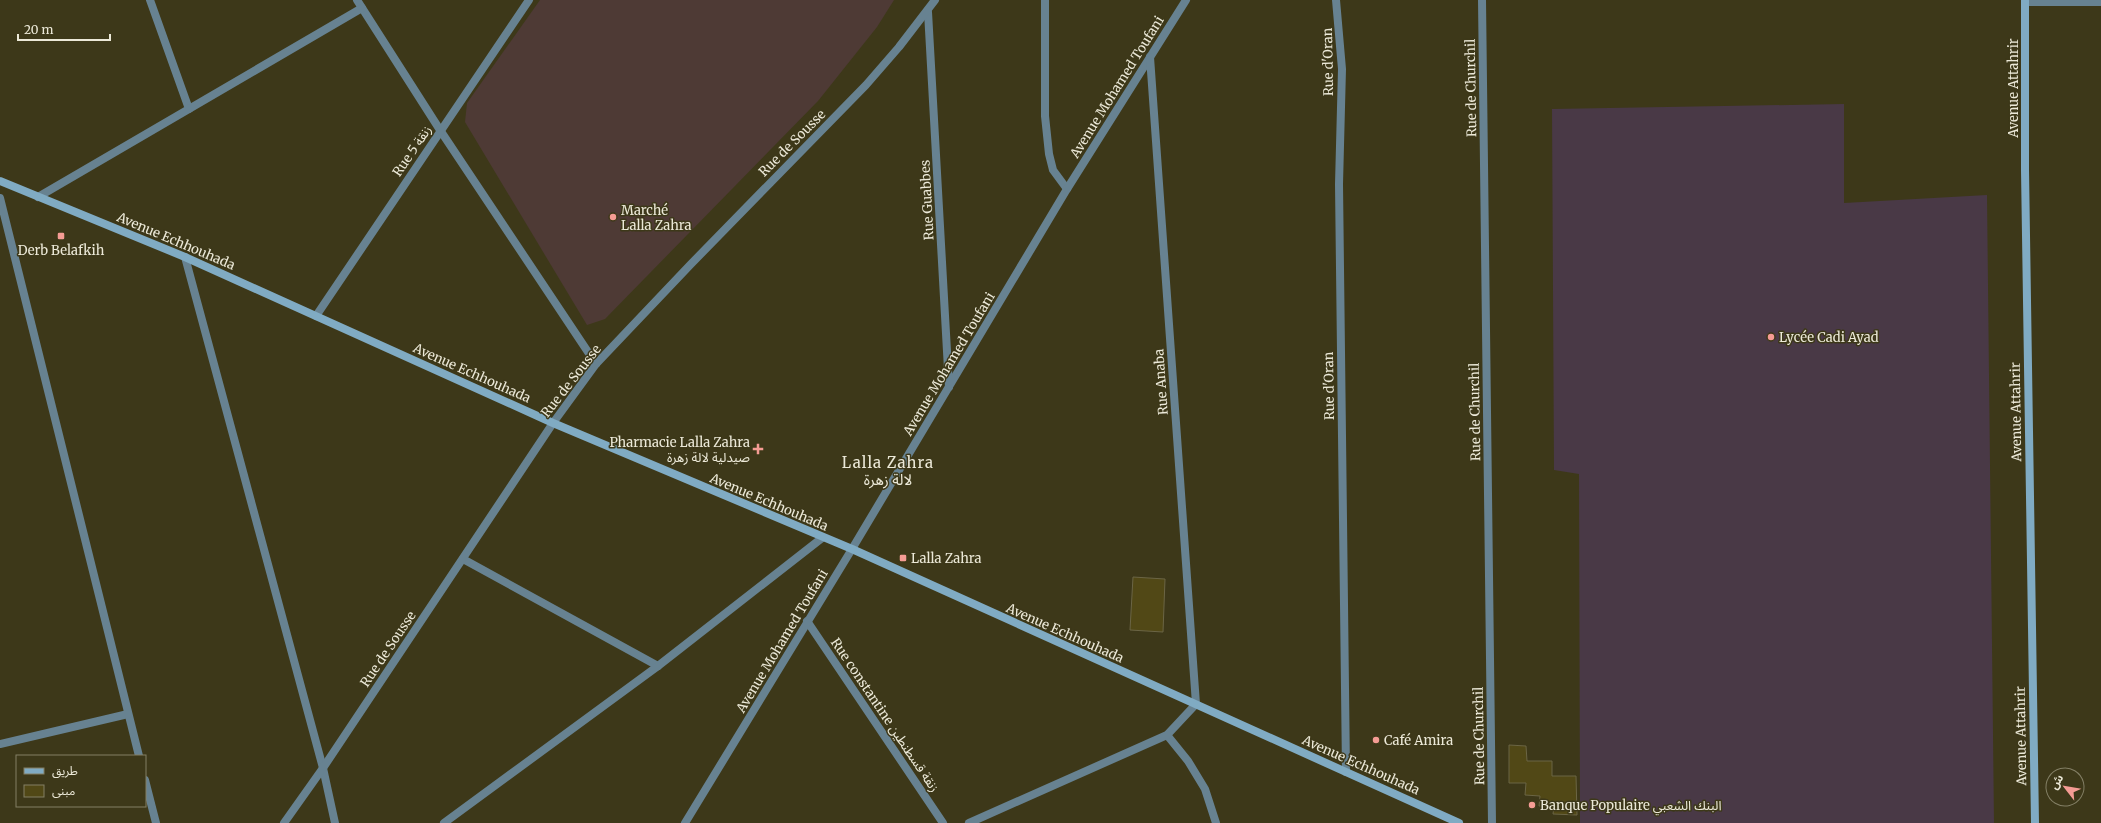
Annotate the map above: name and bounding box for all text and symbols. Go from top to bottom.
street label: Avenue Mohamed Toufani [1066,13,1168,162]
scale bar [18,16,110,42]
text: 20 m [24,22,53,37]
street label: Rue d'Oran [1319,27,1337,96]
street label: Avenue Attahrir [2005,38,2022,139]
street label: Rue de Churchil [1462,39,1480,137]
street label: Rue de Sousse [755,106,829,180]
street label: Rue 5 زنقة [389,122,435,180]
street label: Rue Guabbes [916,159,938,241]
place label: Marché Lalla Zahra [621,202,691,234]
street label: Avenue Echhouhada [113,208,238,274]
marker: Marché Lalla Zahra [608,212,618,222]
marker: Derb Belafkih [56,231,66,241]
place label: Derb Belafkih [18,242,105,259]
street label: Avenue Mohamed Toufani [899,289,999,440]
place label: Lycée Cadi Ayad [1779,329,1879,346]
marker: Lycée Cadi Ayad [1766,332,1776,342]
street label: Avenue Echhouhada [410,339,533,407]
street label: Rue de Sousse [537,341,605,421]
street label: Rue Anaba [1150,348,1172,416]
street label: Rue d'Oran [1320,351,1338,420]
street label: Avenue Attahrir [2007,362,2025,463]
street label: Rue de Churchil [1466,363,1484,461]
place label: Pharmacie Lalla Zahra صيدلية لالة زهرة [609,434,750,466]
marker: Pharmacie Lalla Zahra صيدلية لالة زهرة [753,444,763,454]
district label: Lalla Zahra لالة زهرة [842,453,934,489]
street label: Avenue Echhouhada [706,469,831,535]
place label: Lalla Zahra [911,550,981,567]
marker: Lalla Zahra [898,553,908,563]
street label: Avenue Mohamed Toufani [732,566,832,717]
street label: Avenue Echhouhada [1003,599,1126,667]
street label: Rue de Sousse [356,608,420,690]
street label: Rue constantine زنقة قسطنطين [827,635,943,795]
street label: Avenue Attahrir [2012,686,2030,787]
street label: Rue de Churchil [1470,687,1488,785]
street label: Avenue Echhouhada [1299,731,1422,799]
place label: Café Amira [1384,732,1453,749]
marker: Café Amira [1371,735,1381,745]
legend [16,755,146,807]
text: طريق [52,763,78,779]
north arrow [2045,767,2085,807]
text: ش [2047,772,2066,792]
text: مبنى [52,783,75,798]
place label: Banque Populaire البنك الشعبي [1540,797,1722,816]
marker: Banque Populaire البنك الشعبي [1527,800,1537,810]

